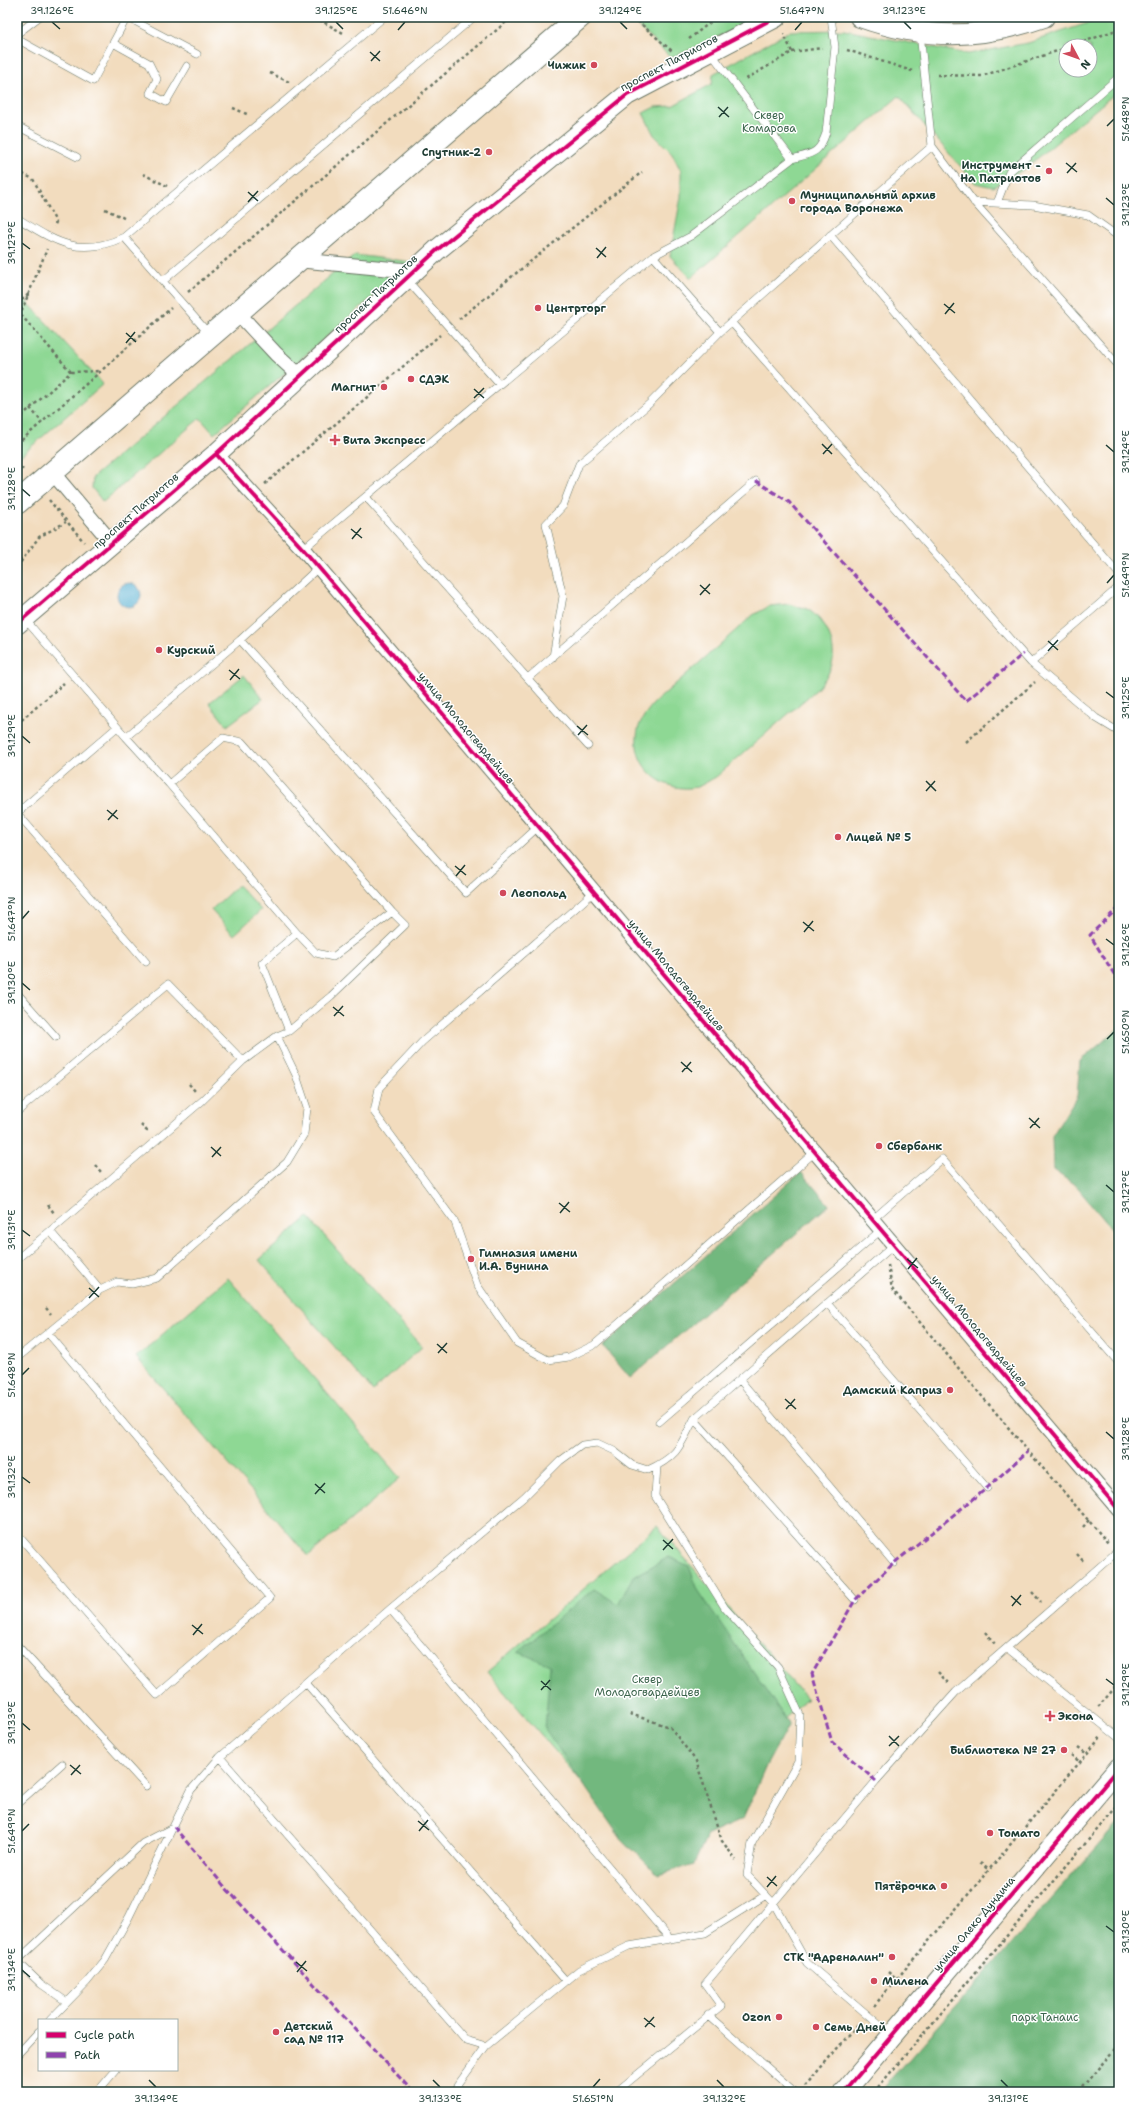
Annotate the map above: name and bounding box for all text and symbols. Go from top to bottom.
text: 39.126°E [30,4,74,17]
text: 39.125°E [314,4,358,17]
text: 51.646°N [382,4,428,17]
text: 39.124°E [598,4,642,17]
text: 51.647°N [780,4,824,17]
text: 39.123°E [882,4,926,17]
street label: проспект Патриотов [617,31,721,95]
north arrow [1058,38,1098,78]
text: N [1076,56,1094,73]
place label: Чижик [548,58,586,73]
marker: Чижик [589,60,599,70]
text: 51.648°N [1119,97,1132,141]
park label: Сквер Комарова [742,108,796,136]
place label: Спутник-2 [422,145,481,160]
marker: Спутник-2 [484,147,494,157]
place label: Инструмент - На Патриотов [960,158,1041,186]
marker: Инструмент - На Патриотов [1044,166,1054,176]
text: 39.123°E [1119,183,1132,227]
place label: Муниципальный архив города Воронежа [800,188,936,216]
marker: Муниципальный архив города Воронежа [787,196,797,206]
text: 39.127°E [5,221,18,265]
street label: проспект Патриотов [331,251,421,337]
place label: Центрторг [546,301,607,316]
marker: Центрторг [533,303,543,313]
place label: СДЭК [419,372,450,387]
marker: СДЭК [406,374,416,384]
place label: Магнит [331,380,376,395]
marker: Магнит [379,382,389,392]
text: 39.124°E [1119,430,1132,474]
place label: Вита Экспресс [343,433,426,448]
marker: Вита Экспресс [330,435,340,445]
text: 39.128°E [5,467,18,511]
street label: проспект Патриотов [90,470,182,552]
text: 51.649°N [1119,553,1132,597]
place label: Курский [167,643,216,658]
marker: Курский [154,645,164,655]
street label: улица Молодогвардейцев [415,669,517,787]
text: 39.125°E [1119,676,1132,720]
text: 39.129°E [5,714,18,758]
place label: Лицей № 5 [846,830,911,845]
marker: Лицей № 5 [833,832,843,842]
place label: Леопольд [511,886,567,901]
marker: Леопольд [498,888,508,898]
text: 51.647°N [5,897,18,941]
street label: улица Молодогвардейцев [625,916,727,1034]
text: 39.126°E [1119,923,1132,967]
text: 39.130°E [5,961,18,1005]
text: 51.650°N [1119,1010,1132,1054]
place label: Сбербанк [887,1139,942,1154]
marker: Сбербанк [874,1141,884,1151]
text: 39.127°E [1119,1170,1132,1214]
text: 39.131°E [5,1210,18,1250]
place label: Гимназия имени И.А. Бунина [479,1246,578,1274]
marker: Гимназия имени И.А. Бунина [466,1254,476,1264]
street label: улица Молодогвардейцев [928,1272,1030,1390]
text: 51.648°N [5,1353,18,1397]
place label: Дамский Каприз [843,1383,942,1398]
marker: Дамский Каприз [945,1385,955,1395]
text: 39.128°E [1119,1417,1132,1461]
text: 39.132°E [5,1455,18,1499]
text: 39.129°E [1119,1663,1132,1707]
park label: Сквер Молодогвардейцев [595,1672,700,1700]
text: 39.133°E [5,1701,18,1745]
place label: Экона [1058,1709,1094,1724]
marker: Экона [1045,1711,1055,1721]
place label: Библиотека № 27 [950,1743,1056,1758]
marker: Библиотека № 27 [1059,1745,1069,1755]
text: 51.649°N [5,1809,18,1853]
place label: Томато [998,1826,1040,1841]
marker: Томато [985,1828,995,1838]
street label: улица Олеко Дундича [930,1873,1019,1975]
place label: Пятёрочка [875,1879,936,1894]
marker: Пятёрочка [939,1881,949,1891]
text: 39.130°E [1119,1910,1132,1954]
text: 39.134°E [5,1948,18,1992]
place label: СТК "Адреналин" [783,1950,884,1965]
marker: СТК "Адреналин" [887,1952,897,1962]
place label: Милена [882,1974,929,1989]
marker: Милена [869,1976,879,1986]
place label: Ozon [742,2010,772,2025]
park label: парк Танаис [1011,2010,1079,2025]
marker: Ozon [774,2012,784,2022]
legend [38,2019,178,2071]
place label: Детский сад № 117 [284,2019,344,2047]
place label: Семь Дней [824,2020,887,2035]
marker: Семь Дней [811,2022,821,2032]
text: Cycle path [74,2027,135,2043]
marker: Детский сад № 117 [271,2027,281,2037]
text: Path [74,2047,100,2063]
text: 39.134°E [134,2092,178,2105]
text: 39.133°E [418,2092,462,2105]
text: 51.651°N [572,2092,614,2105]
text: 39.132°E [702,2092,746,2105]
text: 39.131°E [988,2092,1028,2105]

